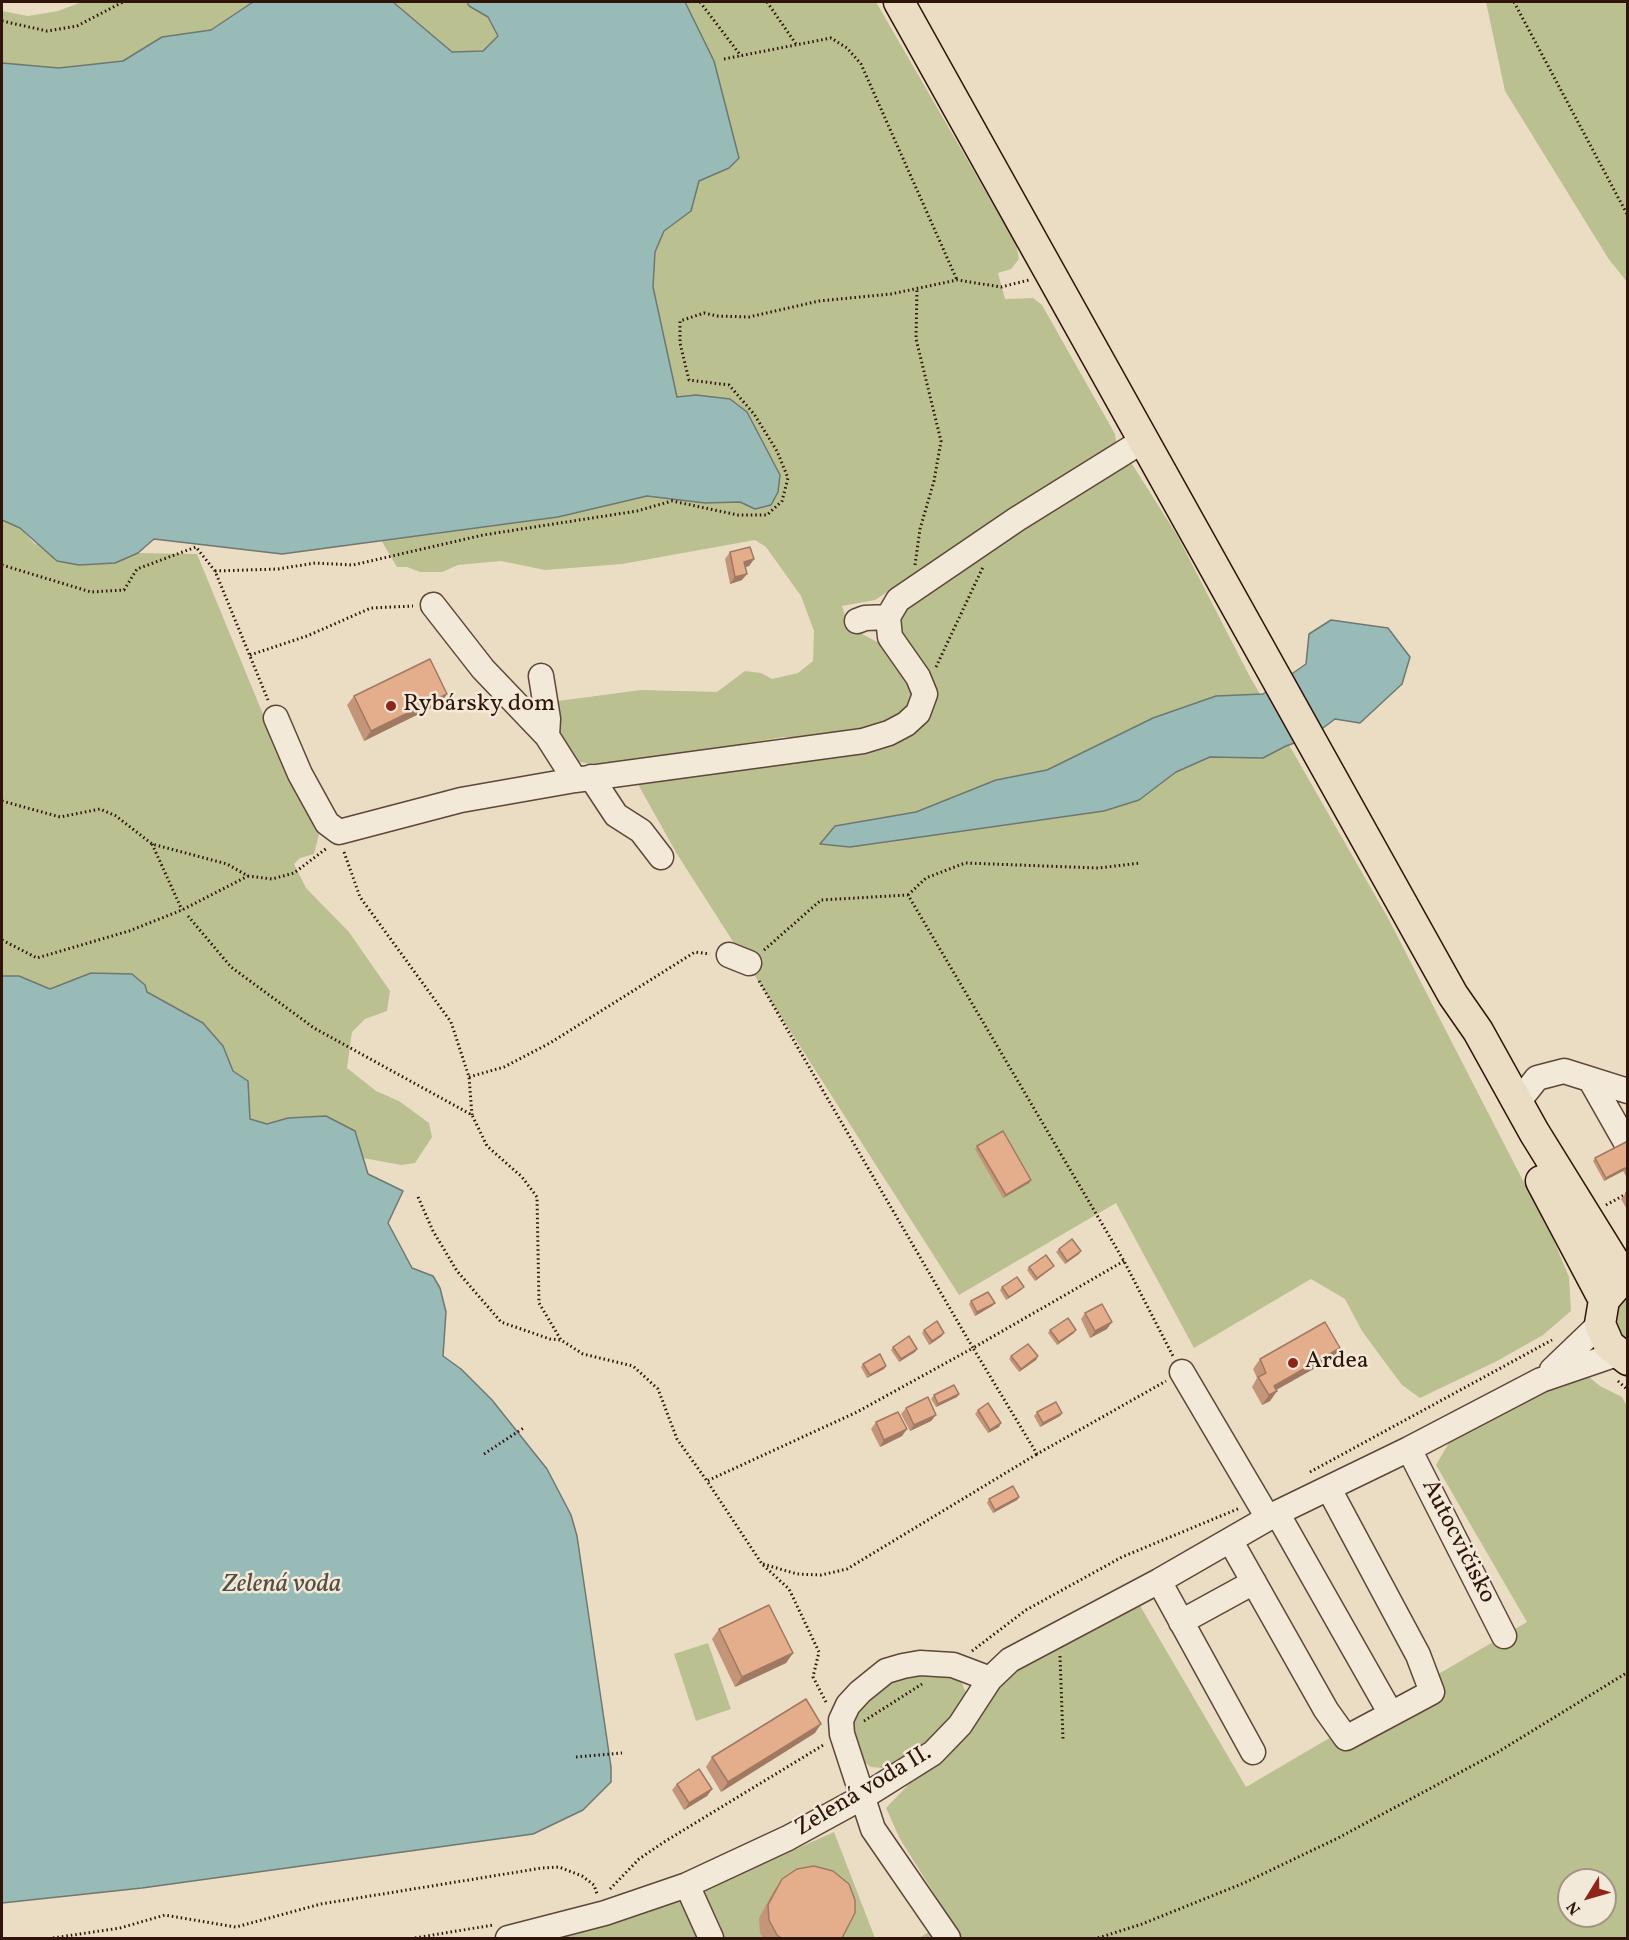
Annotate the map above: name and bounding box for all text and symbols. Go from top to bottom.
place label: Rybársky dom [403,692,555,720]
marker: Rybársky dom [384,699,398,713]
place label: Ardea [1305,1349,1369,1377]
marker: Ardea [1286,1356,1300,1370]
street label: Autocvičisko [1413,1475,1501,1609]
water label: Zelená voda [223,1570,341,1602]
street label: Zelená voda II. [790,1740,938,1844]
north arrow [1557,1868,1617,1928]
text: N [1562,1896,1587,1919]

